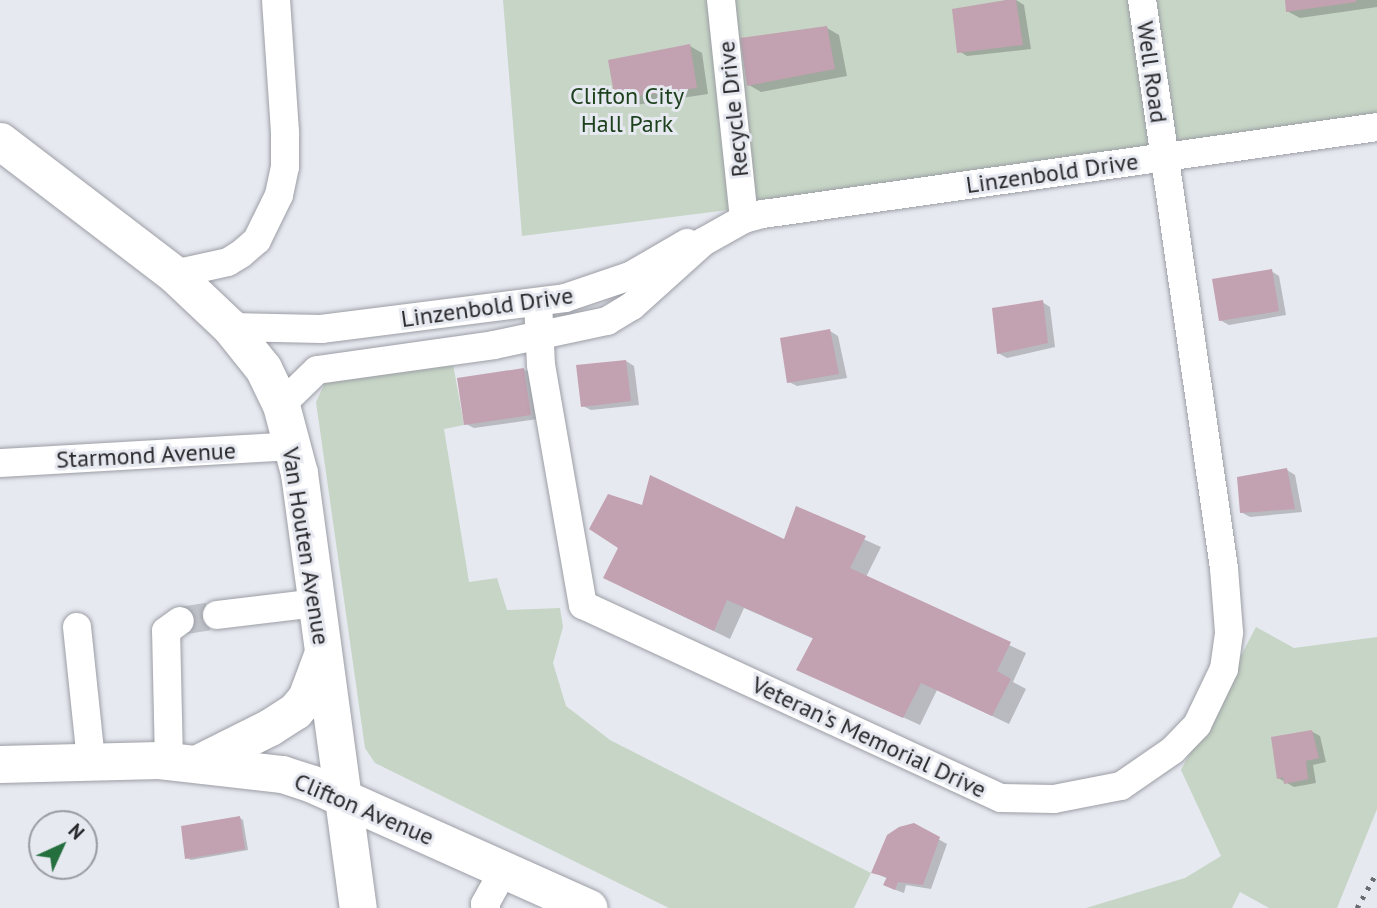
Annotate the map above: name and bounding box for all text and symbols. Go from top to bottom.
street label: Well Road [1131,19,1173,125]
street label: Recycle Drive [712,40,754,178]
park label: Clifton City Hall Park [570,82,684,138]
street label: Linzenbold Drive [964,147,1140,199]
street label: Linzenbold Drive [399,281,575,333]
street label: Starmond Avenue [55,436,237,474]
street label: Van Houten Avenue [276,445,336,647]
street label: Veteran's Memorial Drive [747,670,991,804]
street label: Clifton Avenue [290,767,438,851]
north arrow [28,810,98,880]
text: N [64,819,89,844]

